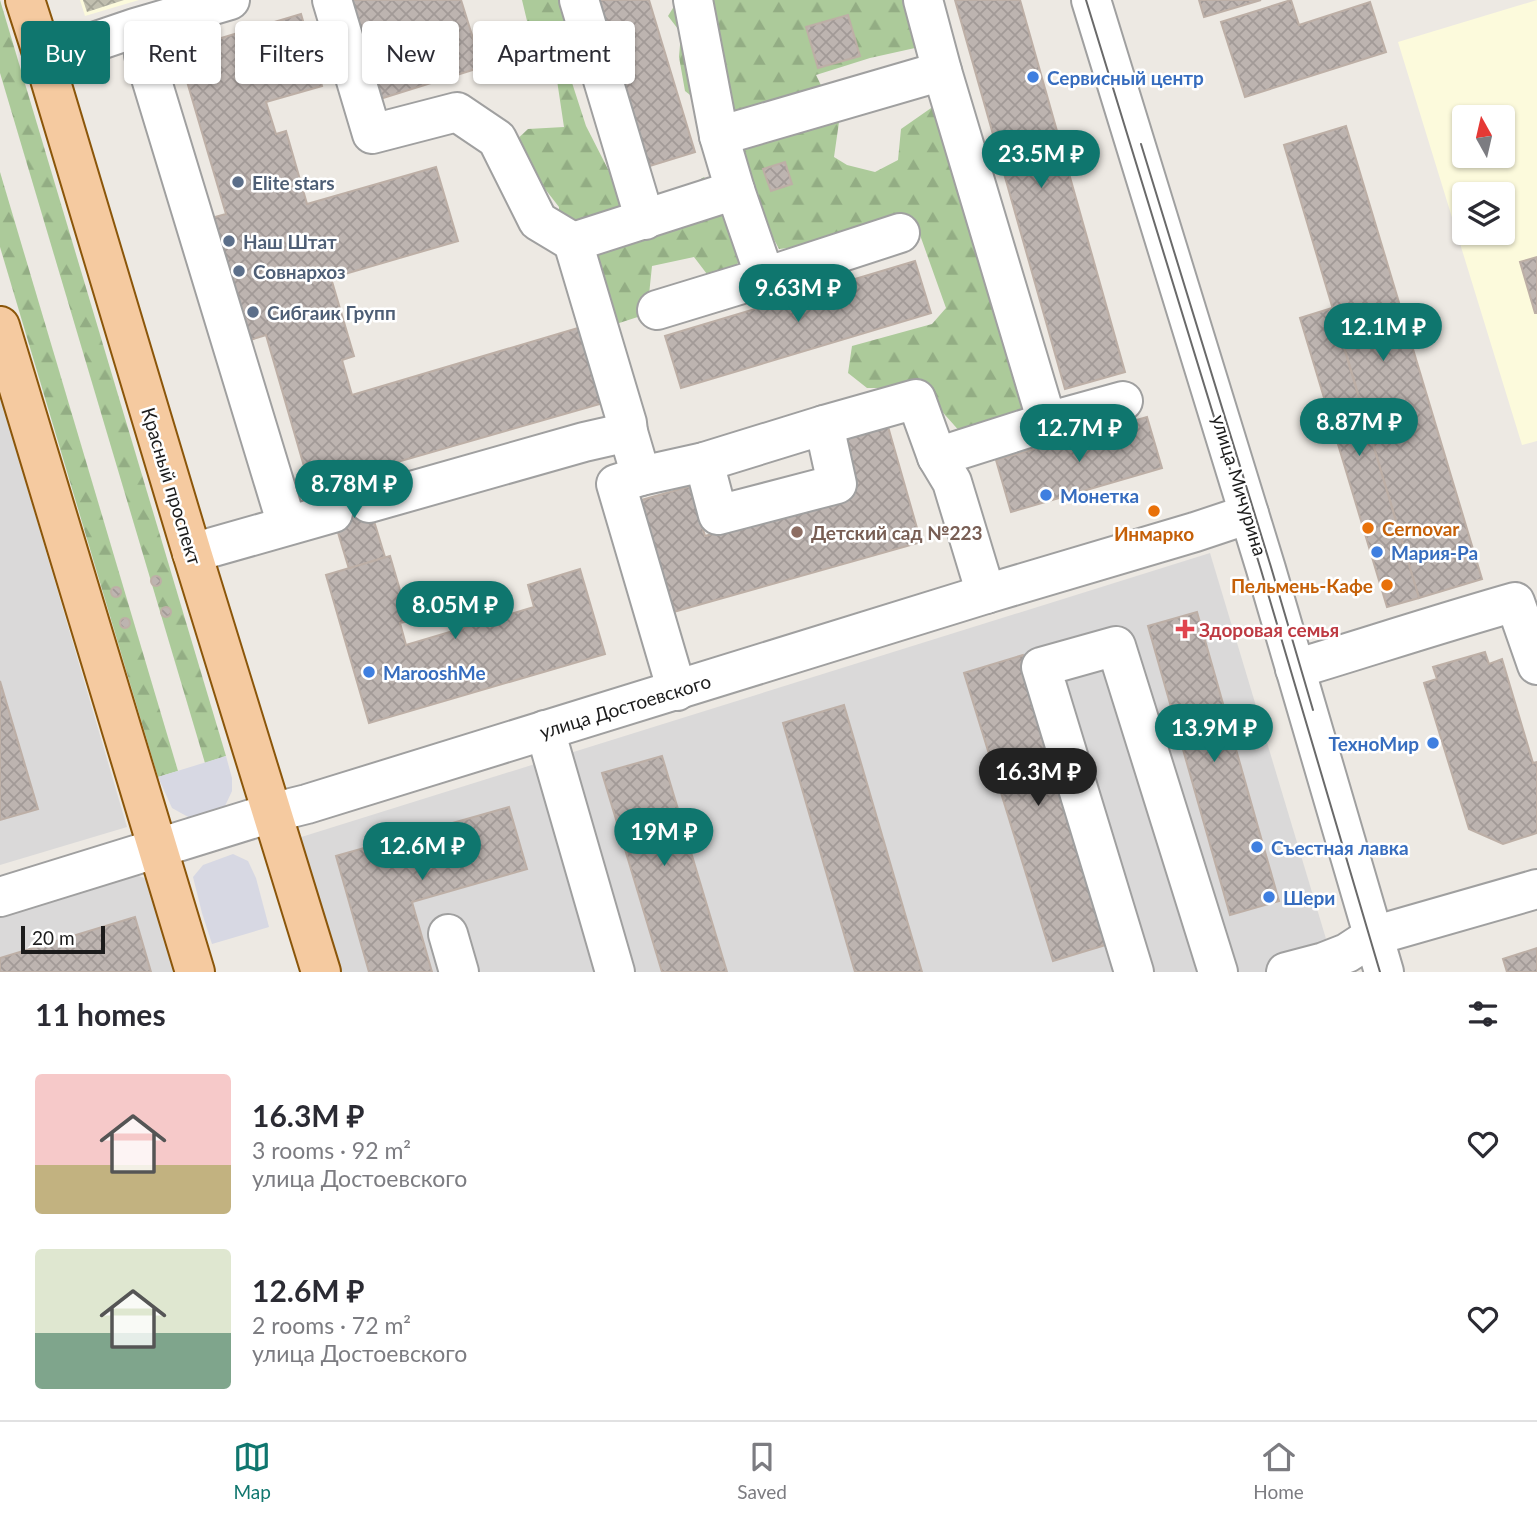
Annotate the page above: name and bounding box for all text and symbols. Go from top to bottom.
chip: Buy [21,21,110,84]
chip: Rent [124,21,221,84]
chip: Filters [235,21,348,84]
chip: New [362,21,459,84]
chip: Apartment [473,21,635,84]
place label: Сервисный центр [1047,66,1204,89]
marker: Сервисный центр [1025,69,1041,85]
north arrow [1452,105,1516,168]
map controls [1452,105,1515,245]
pin: 23.5M ₽ [976,130,1106,190]
text: 23.5M ₽ [998,139,1084,167]
place label: Elite stars [252,171,335,194]
marker: Elite stars [230,174,246,190]
button: layers [1452,182,1515,245]
place label: Наш Штат [243,230,337,253]
marker: Наш Штат [221,233,237,249]
place label: Совнархоз [253,260,345,283]
marker: Совнархоз [231,263,247,279]
pin: 9.63M ₽ [733,264,863,324]
text: 9.63M ₽ [755,273,841,301]
place label: Сибгаик Групп [267,301,396,324]
marker: Сибгаик Групп [245,304,261,320]
pin: 12.1M ₽ [1318,304,1448,363]
text: 12.1M ₽ [1340,312,1426,340]
pin: 8.87M ₽ [1294,398,1424,458]
street label: Красный проспект [137,405,207,568]
pin: 12.7M ₽ [1014,405,1144,464]
text: 8.87M ₽ [1316,407,1402,435]
street label: улица Мичурина [1208,412,1272,558]
text: 12.7M ₽ [1036,413,1122,441]
pin: 8.78M ₽ [289,461,419,520]
text: 8.78M ₽ [311,469,397,497]
place label: Монетка [1060,484,1139,507]
marker: Монетка [1038,487,1054,503]
marker: Инмарко [1146,503,1162,519]
place label: Cernovar [1382,517,1460,540]
marker: Cernovar [1360,520,1376,536]
place label: Детский сад №223 [811,521,983,544]
place label: Инмарко [1114,522,1194,545]
marker: Детский сад №223 [789,524,805,540]
place label: Мария-Ра [1391,541,1478,564]
marker: Мария-Ра [1369,544,1385,560]
place label: Пельмень-Кафе [1231,574,1373,597]
marker: Пельмень-Кафе [1379,577,1395,593]
pin: 8.05M ₽ [390,582,520,641]
text: 8.05M ₽ [412,590,498,618]
place label: Здоровая семья [1199,618,1339,641]
marker: Здоровая семья [1177,621,1193,637]
place label: MarooshMe [383,661,486,684]
marker: MarooshMe [361,664,377,680]
street label: улица Достоевского [537,669,713,743]
pin: 13.9M ₽ [1149,704,1279,764]
text: 13.9M ₽ [1171,713,1257,741]
place label: ТехноМир [1329,732,1419,755]
marker: ТехноМир [1425,735,1441,751]
pin: 16.3M ₽ [973,748,1103,808]
text: 16.3M ₽ [995,757,1081,785]
pin: 19M ₽ [615,808,713,868]
text: 19M ₽ [630,817,698,845]
pin: 12.6M ₽ [357,822,487,882]
text: 12.6M ₽ [379,831,465,859]
place label: Съестная лавка [1271,836,1409,859]
marker: Съестная лавка [1249,839,1265,855]
place label: Шери [1283,886,1335,909]
marker: Шери [1261,889,1277,905]
scale bar [21,923,105,955]
text: 20 m [32,926,75,949]
icon: filters [1464,995,1502,1033]
text: 11 homes [35,996,166,1032]
text: 16.3M ₽ [252,1097,364,1133]
icon: home [91,1102,175,1186]
icon: heart [1464,1125,1502,1163]
text: 3 rooms · 92 m² [252,1136,411,1164]
text: улица Достоевского [252,1164,467,1192]
text: 12.6M ₽ [252,1272,364,1308]
icon: home [91,1277,175,1361]
icon: heart [1464,1300,1502,1338]
text: 2 rooms · 72 m² [252,1311,411,1339]
text: улица Достоевского [252,1339,467,1367]
tab: Map [233,1438,271,1503]
tab: Saved [737,1438,787,1503]
tab: Home [1253,1438,1304,1503]

